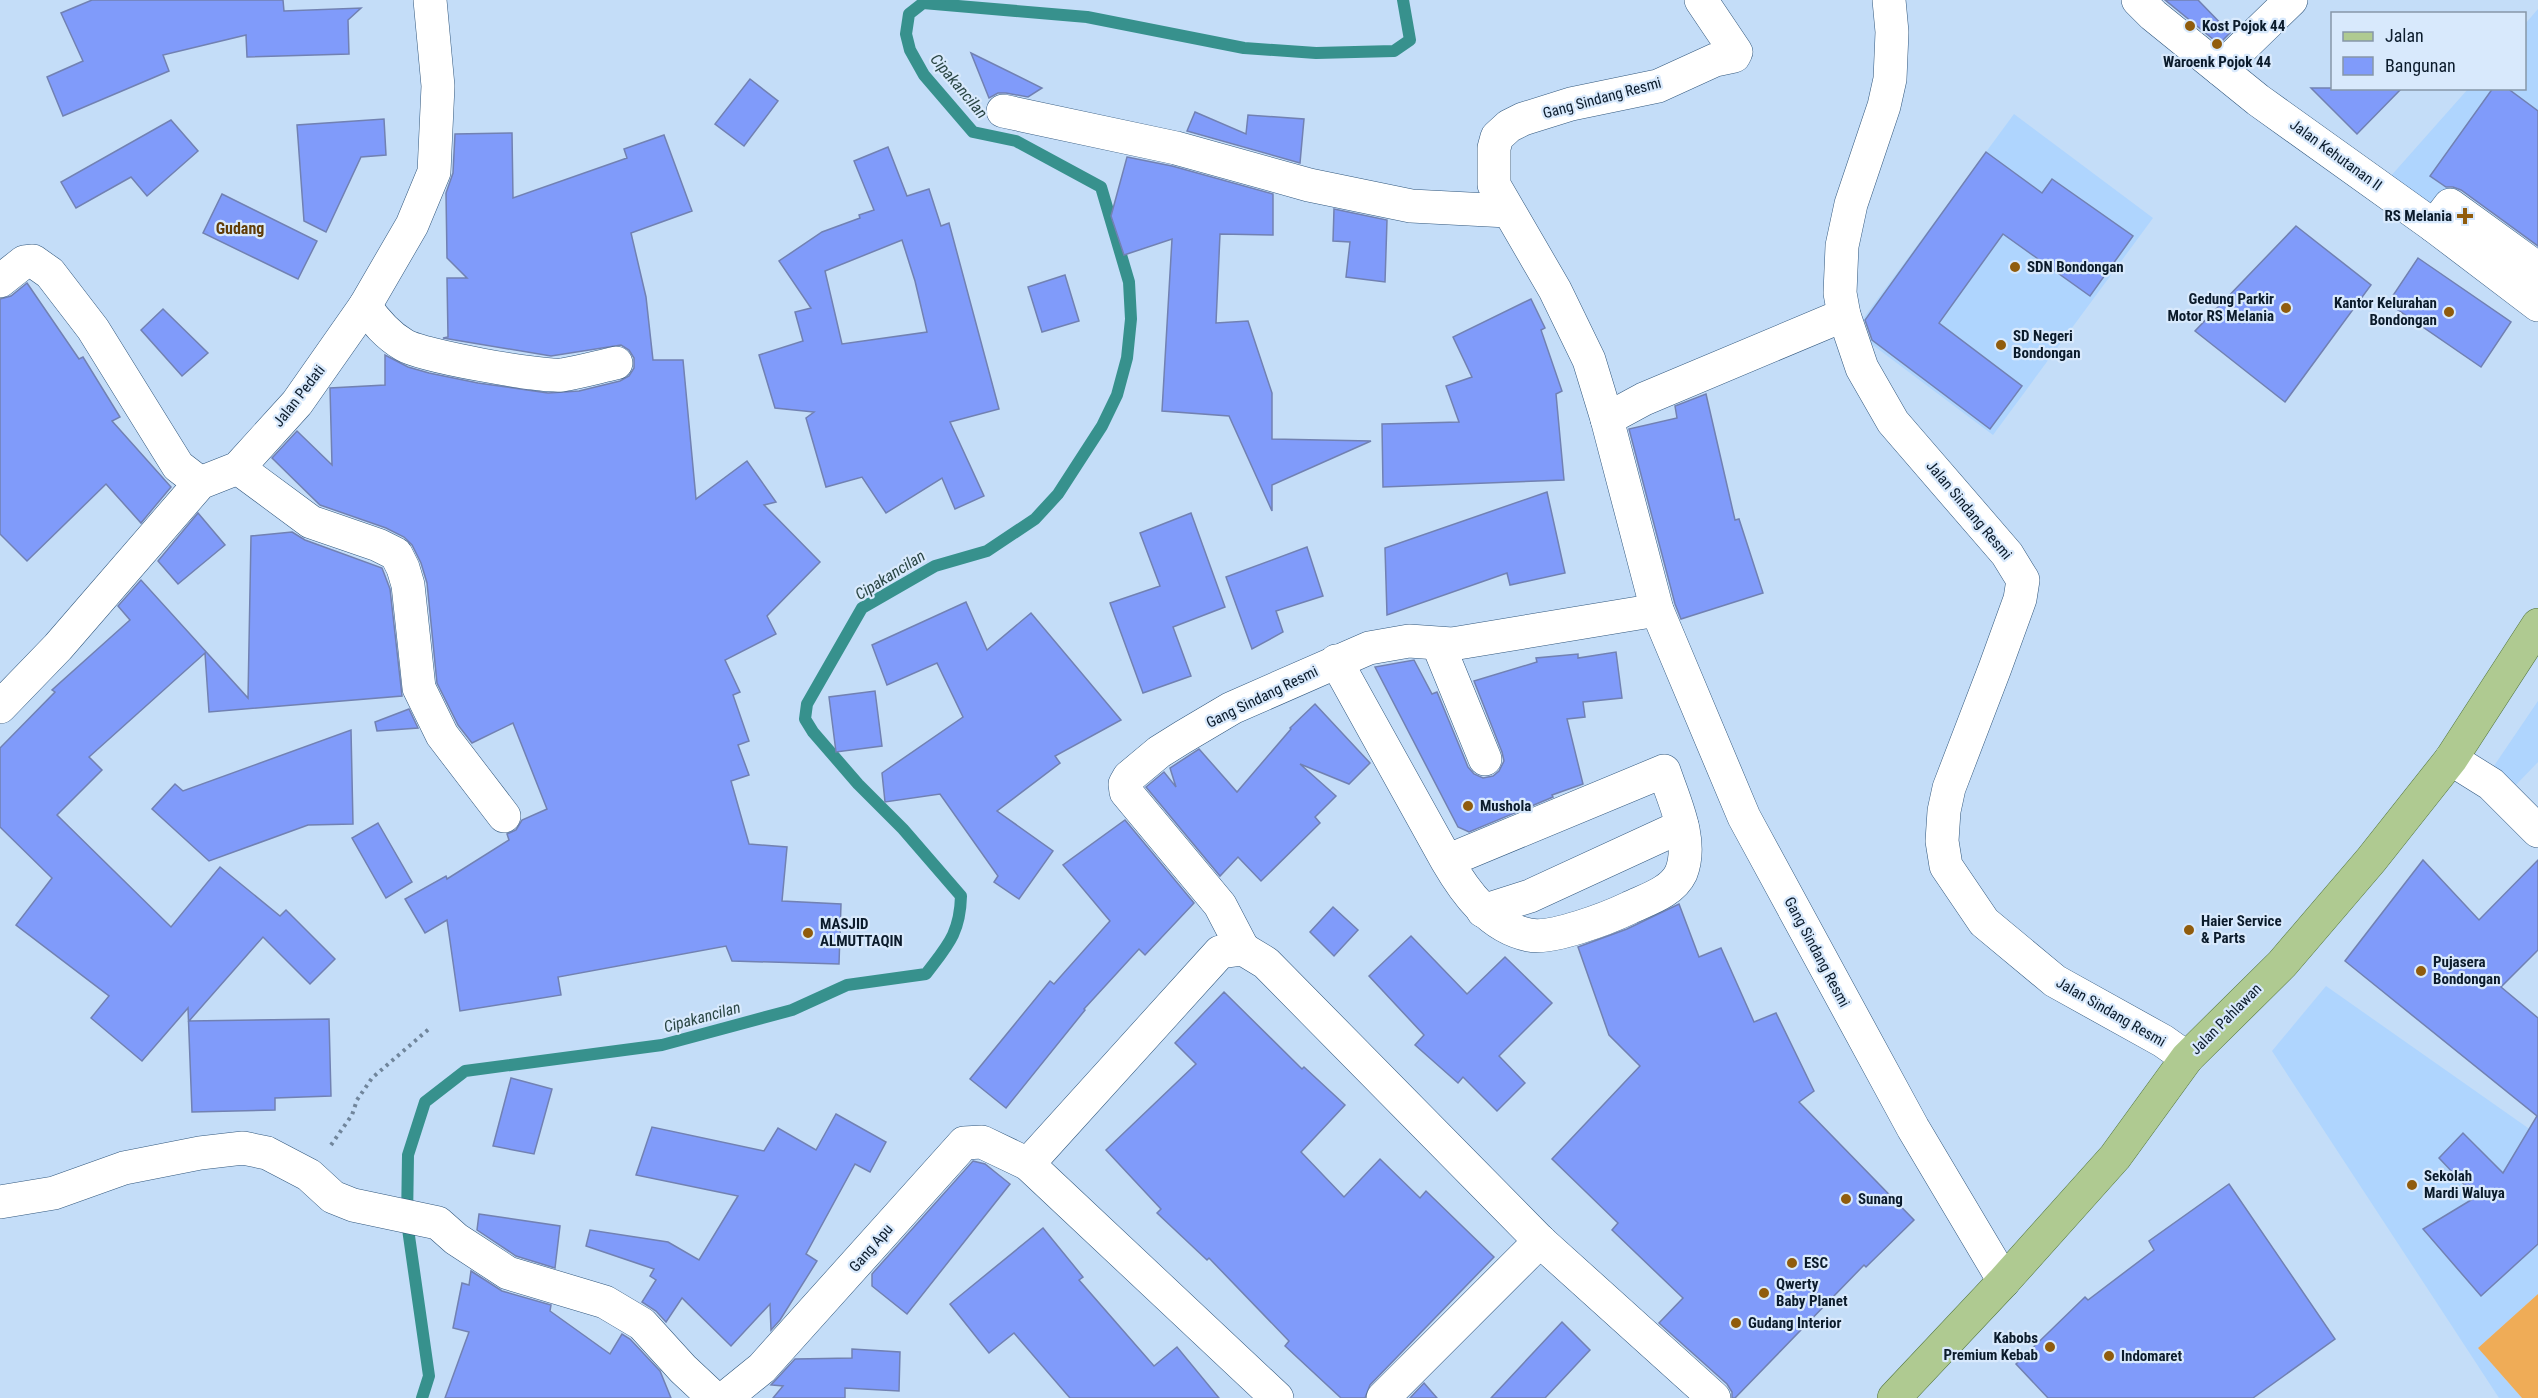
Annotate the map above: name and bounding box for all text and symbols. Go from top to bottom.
legend [2331,12,2526,90]
place label: Kost Pojok 44 [2202,17,2286,35]
marker: Kost Pojok 44 [2183,19,2197,33]
text: Jalan [2385,25,2424,46]
marker: Waroenk Pojok 44 [2210,37,2224,51]
water label: Cipakancilan [926,50,992,122]
place label: Waroenk Pojok 44 [2163,53,2272,71]
text: Bangunan [2385,55,2456,76]
street label: Gang Sindang Resmi [1541,74,1663,122]
street label: Jalan Kehutanan II [2286,116,2386,194]
place label: RS Melania [2385,207,2452,225]
marker: RS Melania [2456,207,2474,225]
district label: Gudang [216,219,264,238]
place label: SDN Bondongan [2027,258,2124,276]
marker: SDN Bondongan [2008,260,2022,274]
place label: Gedung Parkir Motor RS Melania [2167,290,2274,325]
place label: Kantor Kelurahan Bondongan [2334,294,2437,329]
marker: Gedung Parkir Motor RS Melania [2279,301,2293,315]
marker: Kantor Kelurahan Bondongan [2442,305,2456,319]
place label: SD Negeri Bondongan [2013,327,2081,362]
marker: SD Negeri Bondongan [1994,338,2008,352]
street label: Jalan Pedati [269,361,329,431]
street label: Jalan Sindang Resmi [1922,457,2016,563]
water label: Cipakancilan [852,546,928,604]
street label: Gang Sindang Resmi [1203,662,1321,732]
place label: Mushola [1480,797,1531,815]
marker: Mushola [1461,799,1475,813]
street label: Gang Sindang Resmi [1780,894,1854,1010]
place label: Haier Service & Parts [2201,912,2282,947]
place label: MASJID ALMUTTAQIN [820,915,903,950]
marker: Haier Service & Parts [2182,923,2196,937]
marker: MASJID ALMUTTAQIN [801,926,815,940]
place label: Pujasera Bondongan [2433,953,2501,988]
marker: Pujasera Bondongan [2414,964,2428,978]
street label: Jalan Sindang Resmi [2053,973,2169,1051]
street label: Jalan Pahlawan [2187,980,2265,1058]
water label: Cipakancilan [662,998,742,1036]
place label: Sekolah Mardi Waluya [2424,1167,2505,1202]
marker: Sekolah Mardi Waluya [2405,1178,2419,1192]
place label: Sunang [1858,1190,1903,1208]
marker: Sunang [1839,1192,1853,1206]
street label: Gang Apu [845,1220,897,1276]
place label: ESC [1804,1254,1828,1272]
marker: ESC [1785,1256,1799,1270]
place label: Qwerty Baby Planet [1776,1275,1848,1310]
marker: Qwerty Baby Planet [1757,1286,1771,1300]
place label: Gudang Interior [1748,1314,1841,1332]
marker: Gudang Interior [1729,1316,1743,1330]
place label: Kabobs Premium Kebab [1943,1329,2038,1364]
marker: Kabobs Premium Kebab [2043,1340,2057,1354]
place label: Indomaret [2121,1347,2183,1365]
marker: Indomaret [2102,1349,2116,1363]

